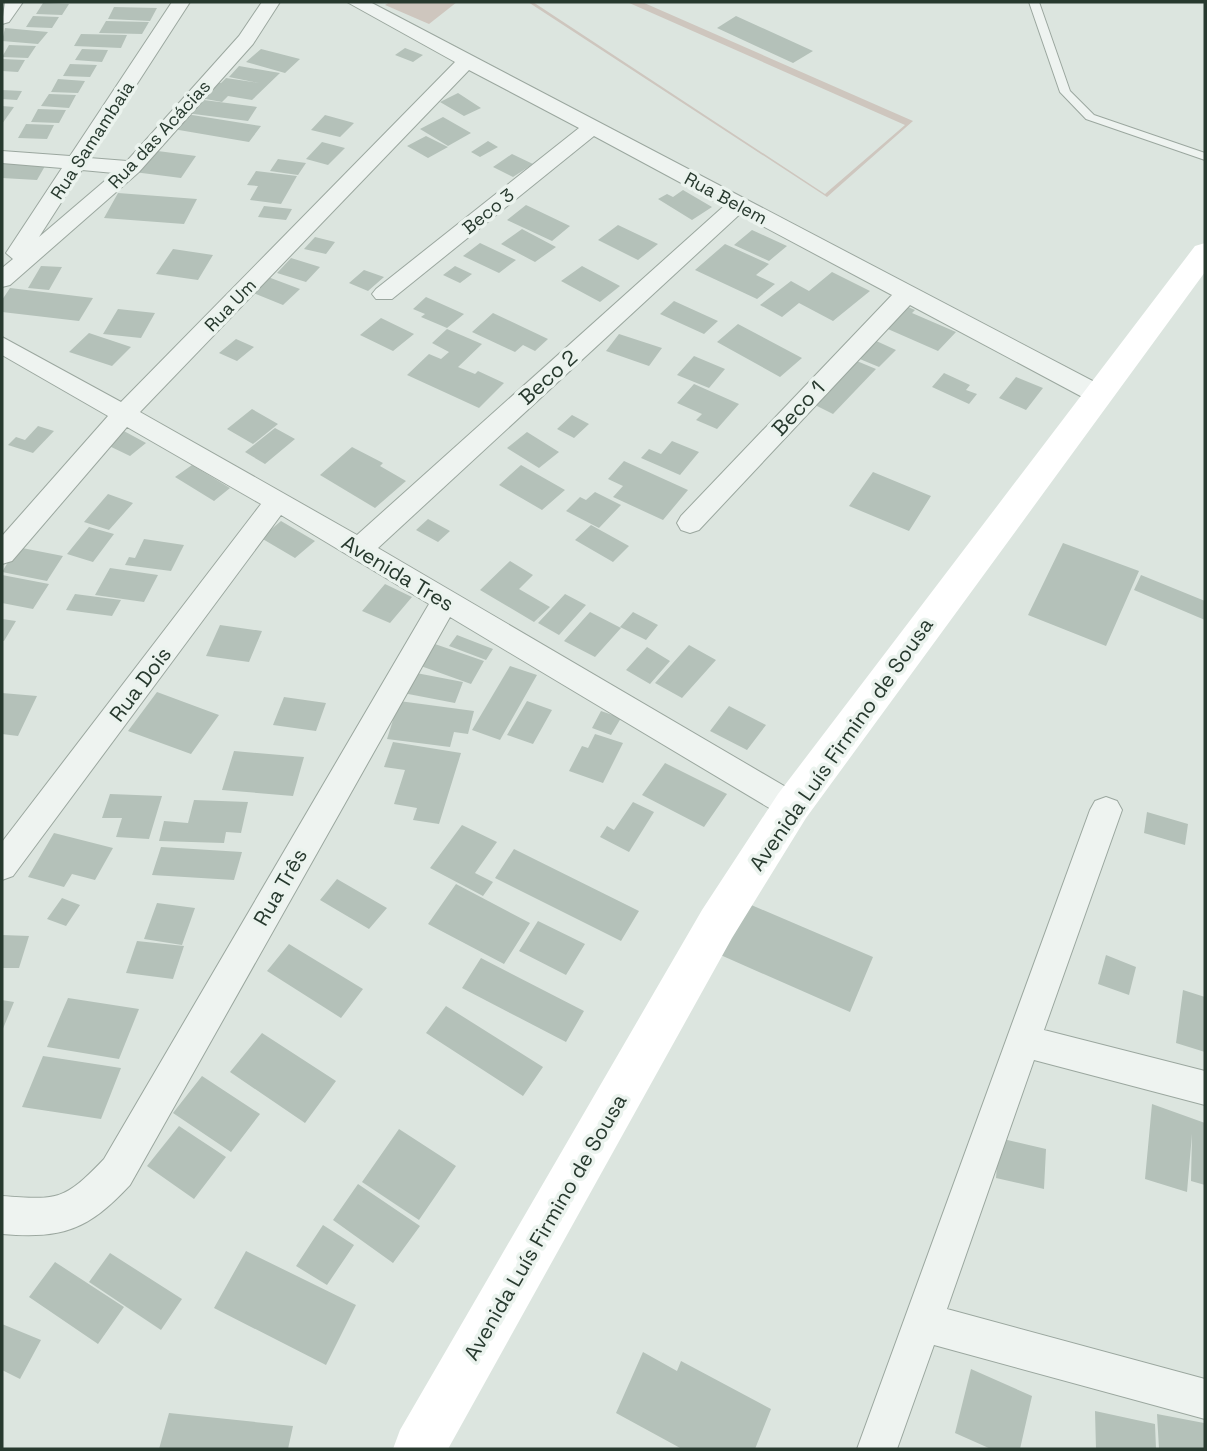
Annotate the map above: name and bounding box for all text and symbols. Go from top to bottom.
street label: Rua das Acácias [103,75,215,193]
street label: Rua Samambaia [45,76,139,204]
street label: Rua Belem [681,167,771,229]
street label: Beco 3 [457,183,519,239]
street label: Rua Um [199,274,261,336]
street label: Beco 2 [513,344,583,410]
street label: Beco 1 [766,375,830,441]
street label: Avenida Tres [337,529,459,617]
street label: Avenida Luís Firmino de Sousa [743,612,939,876]
street label: Rua Dois [103,641,177,727]
street label: Rua Três [247,844,313,930]
street label: Avenida Luís Firmino de Sousa [458,1089,632,1365]

